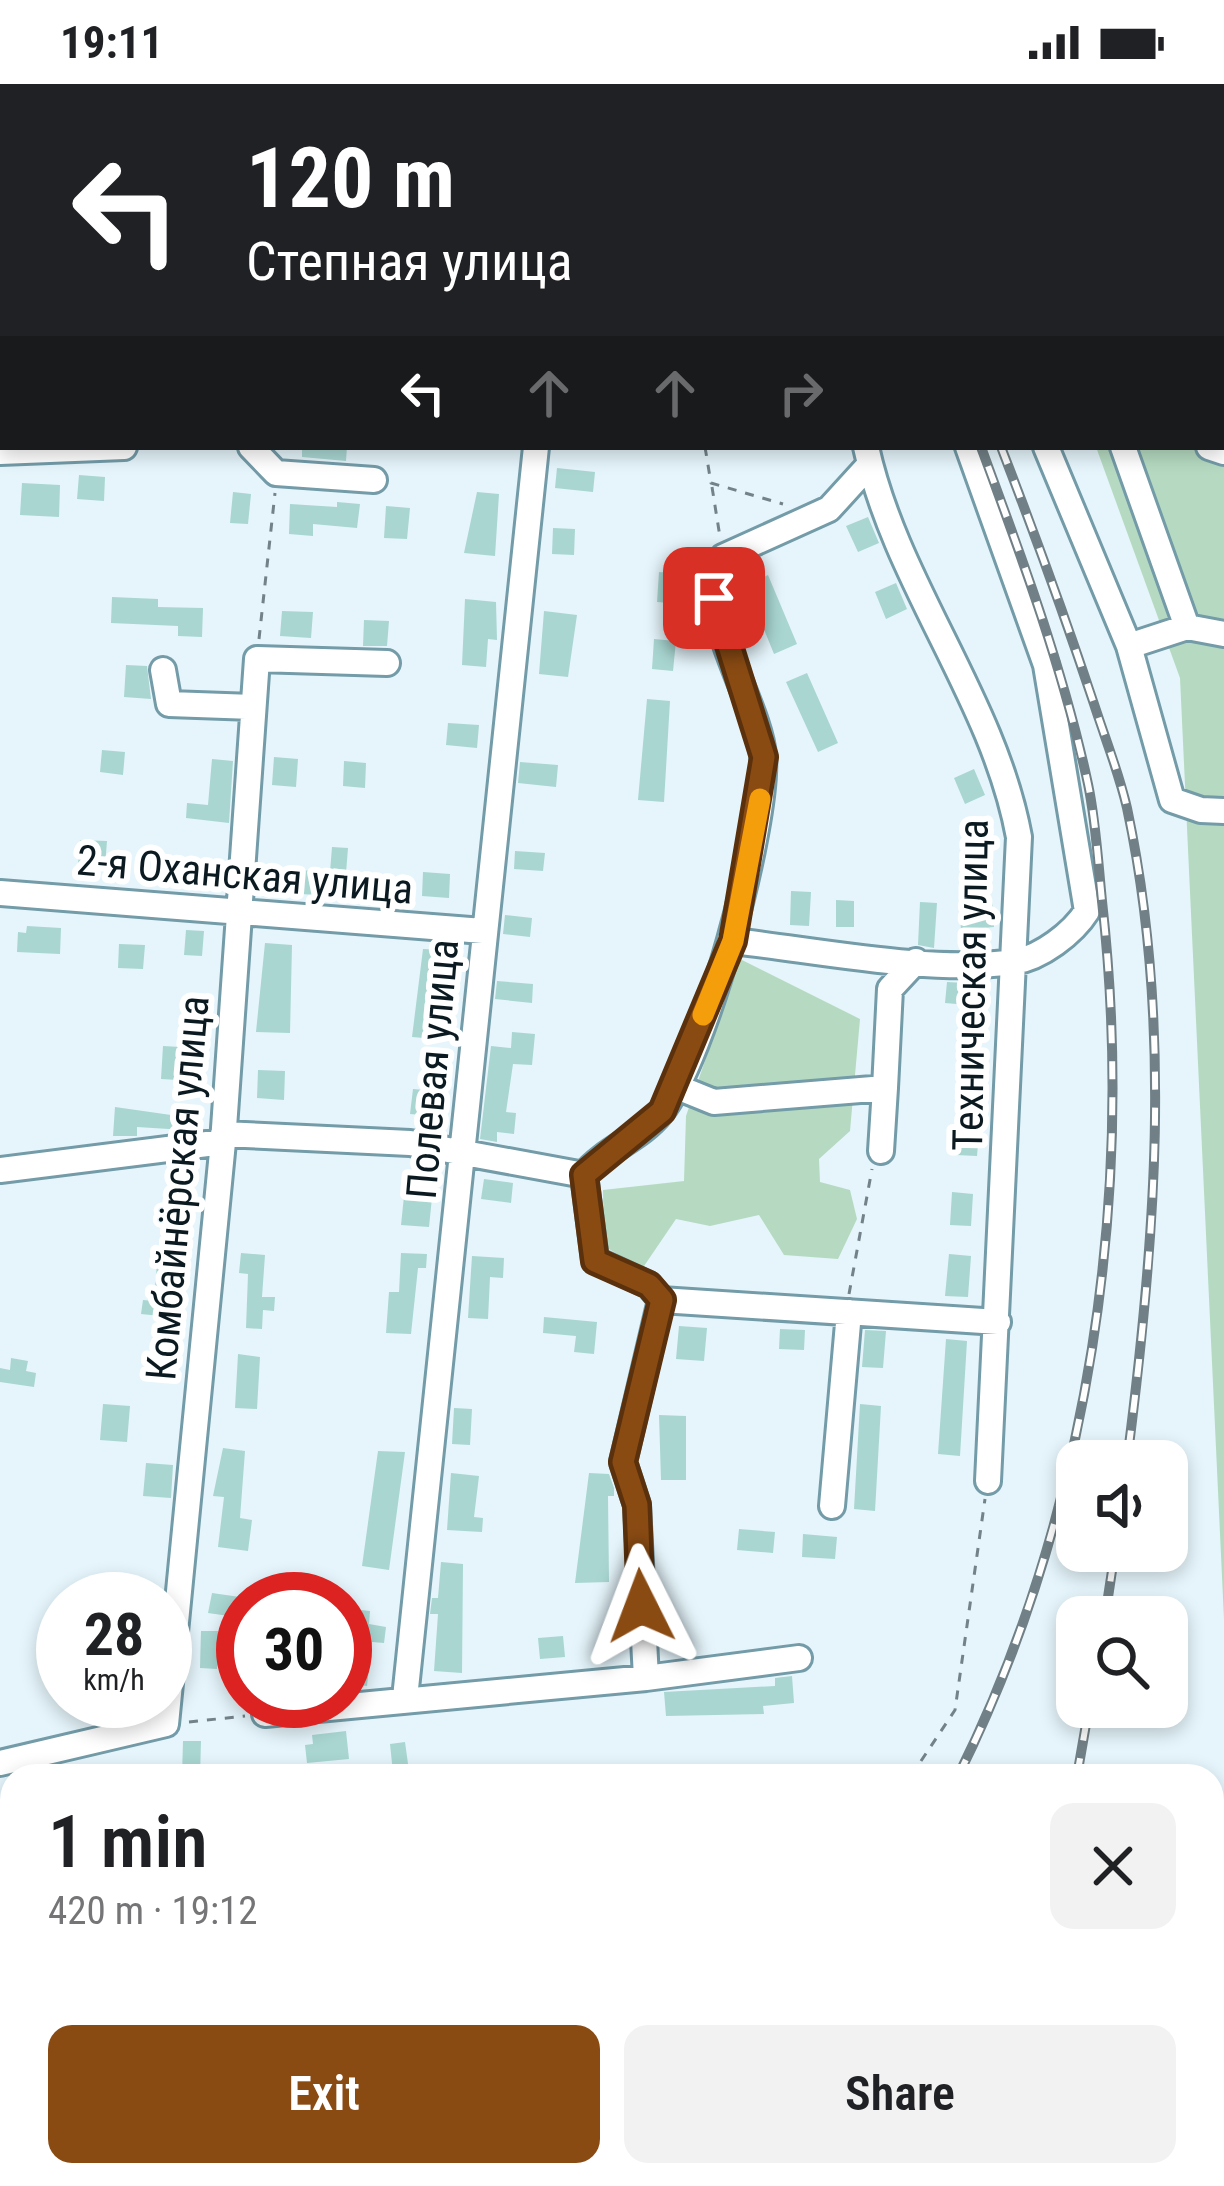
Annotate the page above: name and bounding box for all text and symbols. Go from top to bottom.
text: 19:11 [60,16,163,69]
text: 120 m [246,129,455,228]
icon: left [48,132,204,288]
text: Степная улица [246,230,573,293]
icon: left [390,360,456,426]
icon: ahead [516,360,582,426]
icon: ahead [642,360,708,426]
icon: right [768,360,834,426]
pin [663,547,765,649]
icon: arrive [681,565,747,631]
street label: Техническая улица [943,819,998,1151]
street label: 2-я Оханская улица [75,835,415,914]
street label: Полевая улица [397,937,468,1201]
street label: Комбайнёрская улица [136,994,219,1382]
map controls [1056,1440,1188,1728]
button: sound [1056,1440,1188,1572]
position arrow [578,1543,704,1669]
speed limit sign: 30 [216,1572,372,1728]
button: search [1056,1596,1188,1728]
text: 28 [84,1599,144,1670]
text: km/h [83,1662,145,1697]
text: 1 min [48,1800,207,1885]
button: close [1050,1803,1176,1929]
text: 420 m · 19:12 [48,1888,258,1934]
button: Exit [48,2025,600,2163]
button: Share [624,2025,1176,2163]

